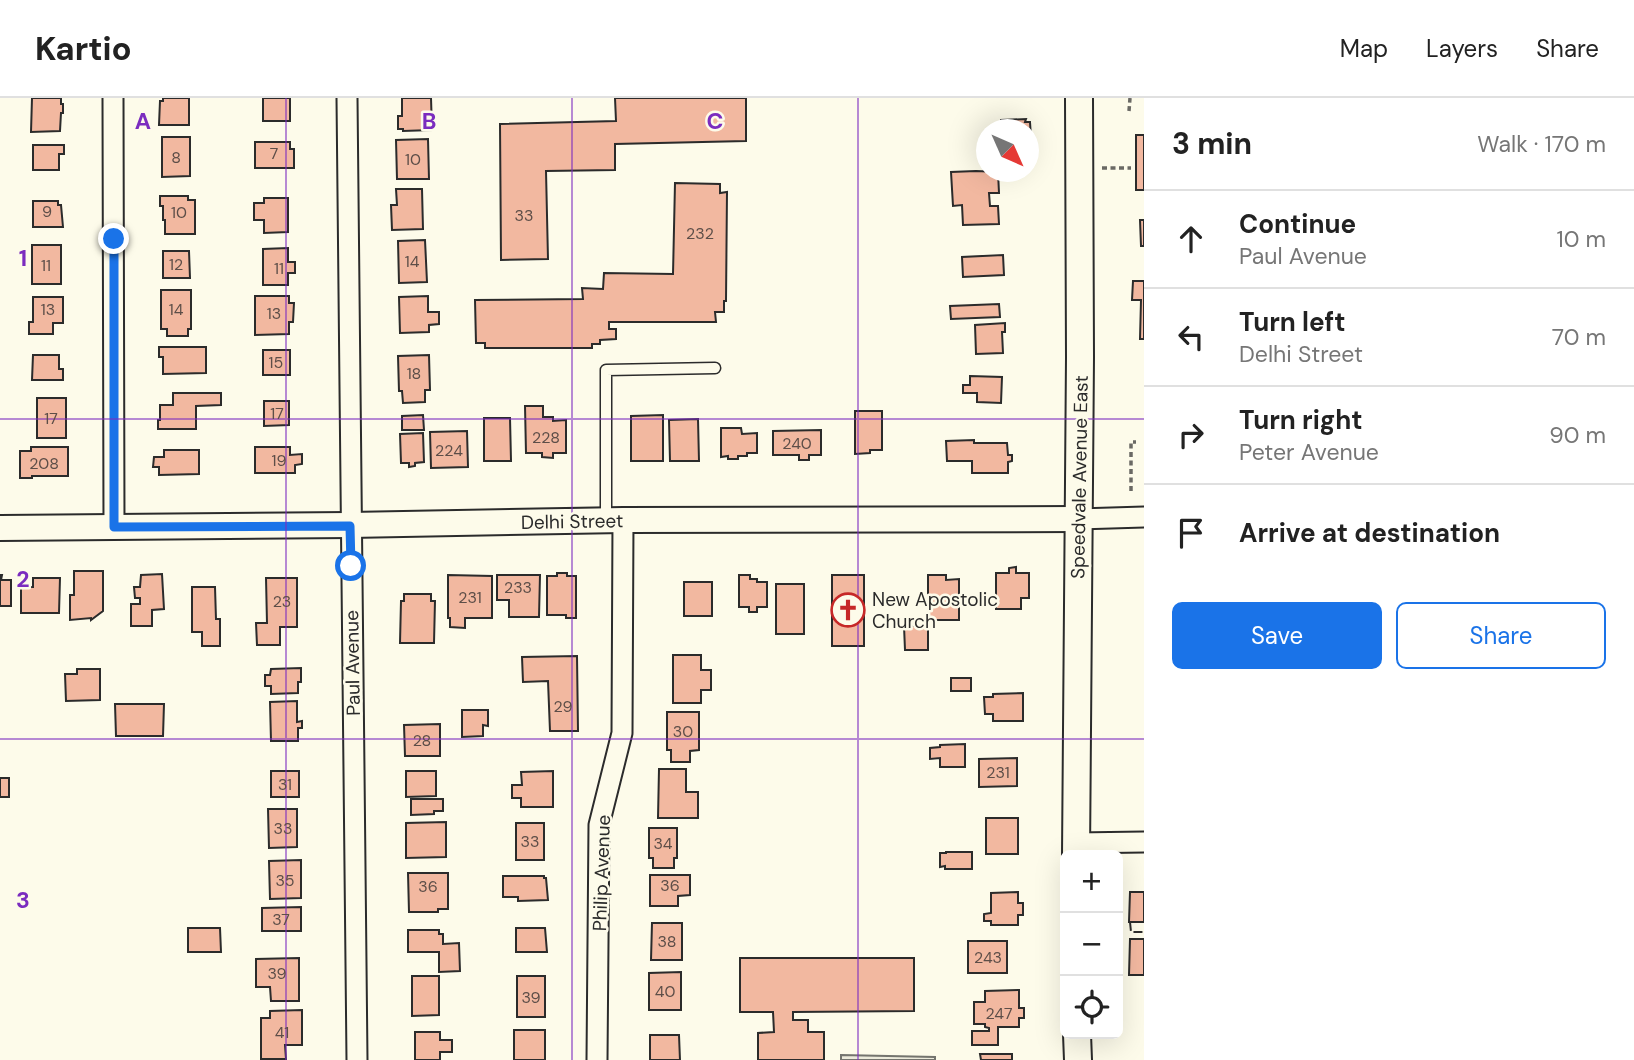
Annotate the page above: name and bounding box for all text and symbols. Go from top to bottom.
text: Kartio [35,27,132,70]
text: Map [1340,33,1388,64]
text: Layers [1426,33,1498,64]
text: Share [1536,33,1599,64]
text: A [135,106,151,136]
text: B [422,106,436,136]
text: C [707,106,723,136]
north arrow [976,119,1039,182]
text: 3 min [1172,124,1252,163]
text: Walk · 170 m [1477,129,1606,159]
house number: 7 [270,143,278,164]
house number: 8 [171,147,181,168]
house number: 10 [405,149,421,170]
house number: 9 [42,201,52,222]
house number: 10 [171,202,187,223]
house number: 33 [515,205,533,226]
text: Continue [1239,207,1356,241]
icon: ahead [1172,220,1210,258]
route end [98,223,129,254]
house number: 232 [686,223,714,244]
text: 10 m [1556,224,1606,254]
text: Paul Avenue [1239,241,1367,271]
text: 1 [19,243,27,273]
house number: 14 [405,251,420,272]
house number: 12 [169,254,183,275]
house number: 11 [41,255,51,276]
house number: 11 [274,258,284,279]
house number: 13 [41,299,55,320]
house number: 14 [169,299,184,320]
house number: 13 [267,303,281,324]
text: Turn left [1239,305,1346,339]
icon: left [1172,318,1210,356]
text: 70 m [1552,322,1606,352]
text: Delhi Street [1239,339,1363,369]
house number: 15 [269,352,283,373]
house number: 18 [407,363,421,384]
street label: Speedvale Avenue East [1065,375,1094,579]
house number: 17 [270,403,284,424]
text: Turn right [1239,403,1363,437]
house number: 17 [44,408,58,429]
icon: right [1172,416,1210,454]
text: 90 m [1549,420,1606,450]
house number: 228 [532,427,560,448]
house number: 240 [782,433,812,454]
text: Peter Avenue [1239,437,1379,467]
house number: 224 [435,440,463,461]
house number: 19 [271,450,287,471]
house number: 208 [29,453,59,474]
street label: Delhi Street [521,508,623,535]
icon: arrive [1172,514,1210,552]
text: Arrive at destination [1239,516,1500,550]
route start [335,550,366,581]
text: 2 [16,564,30,594]
house number: 233 [504,577,532,598]
house number: 231 [458,587,482,608]
place label: New Apostolic Church [872,587,998,634]
house number: 23 [273,591,291,612]
church icon: New Apostolic Church [829,591,867,629]
button: Save [1172,602,1382,669]
button: Share [1396,602,1606,669]
street label: Paul Avenue [339,610,366,716]
house number: 29 [553,696,573,717]
house number: 30 [673,721,693,742]
house number: 28 [413,730,431,751]
house number: 231 [986,762,1010,783]
house number: 31 [278,774,292,795]
street label: Philip Avenue [587,814,616,932]
house number: 33 [274,818,292,839]
house number: 33 [521,831,539,852]
house number: 34 [653,833,673,854]
map controls [1060,850,1123,1039]
button: + [1060,850,1123,913]
house number: 35 [275,870,295,891]
house number: 36 [660,875,680,896]
house number: 36 [418,876,438,897]
text: 3 [16,885,30,915]
house number: 37 [272,909,290,930]
button: − [1060,913,1123,976]
house number: 38 [657,931,677,952]
house number: 243 [974,947,1002,968]
house number: 39 [267,963,287,984]
button: locate [1060,976,1123,1039]
house number: 40 [655,981,675,1002]
house number: 39 [521,987,541,1008]
house number: 247 [985,1003,1013,1024]
house number: 41 [275,1022,289,1043]

